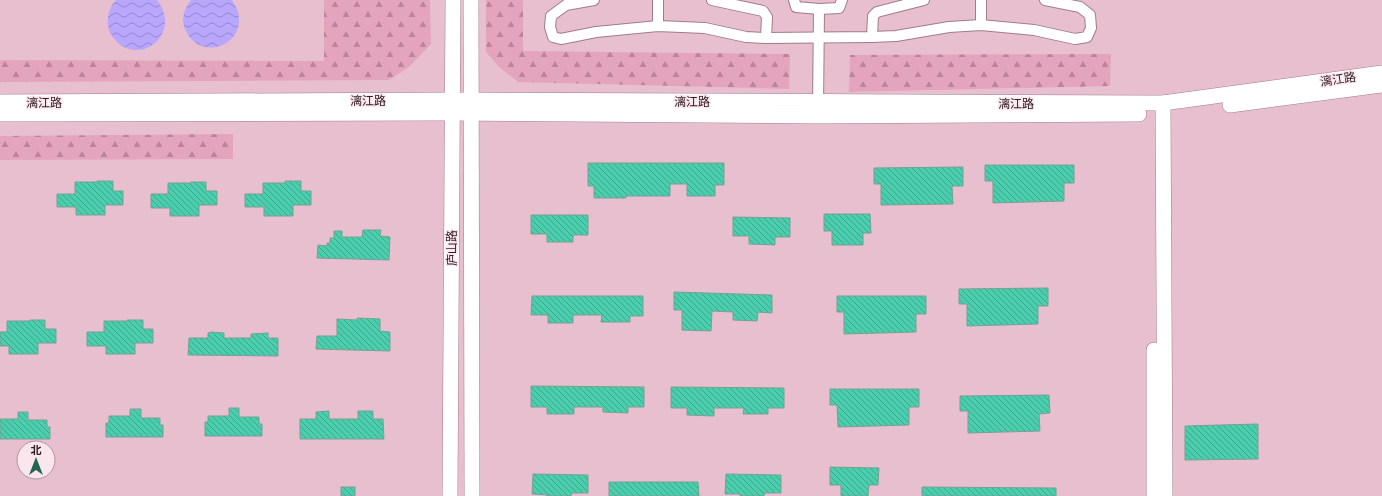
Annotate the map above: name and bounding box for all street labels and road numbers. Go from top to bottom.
street label: 漓江路 [1319,69,1357,89]
street label: 漓江路 [350,93,386,108]
street label: 漓江路 [674,94,710,109]
street label: 漓江路 [26,95,62,110]
street label: 漓江路 [998,96,1034,111]
street label: 庐山路 [444,230,459,266]

